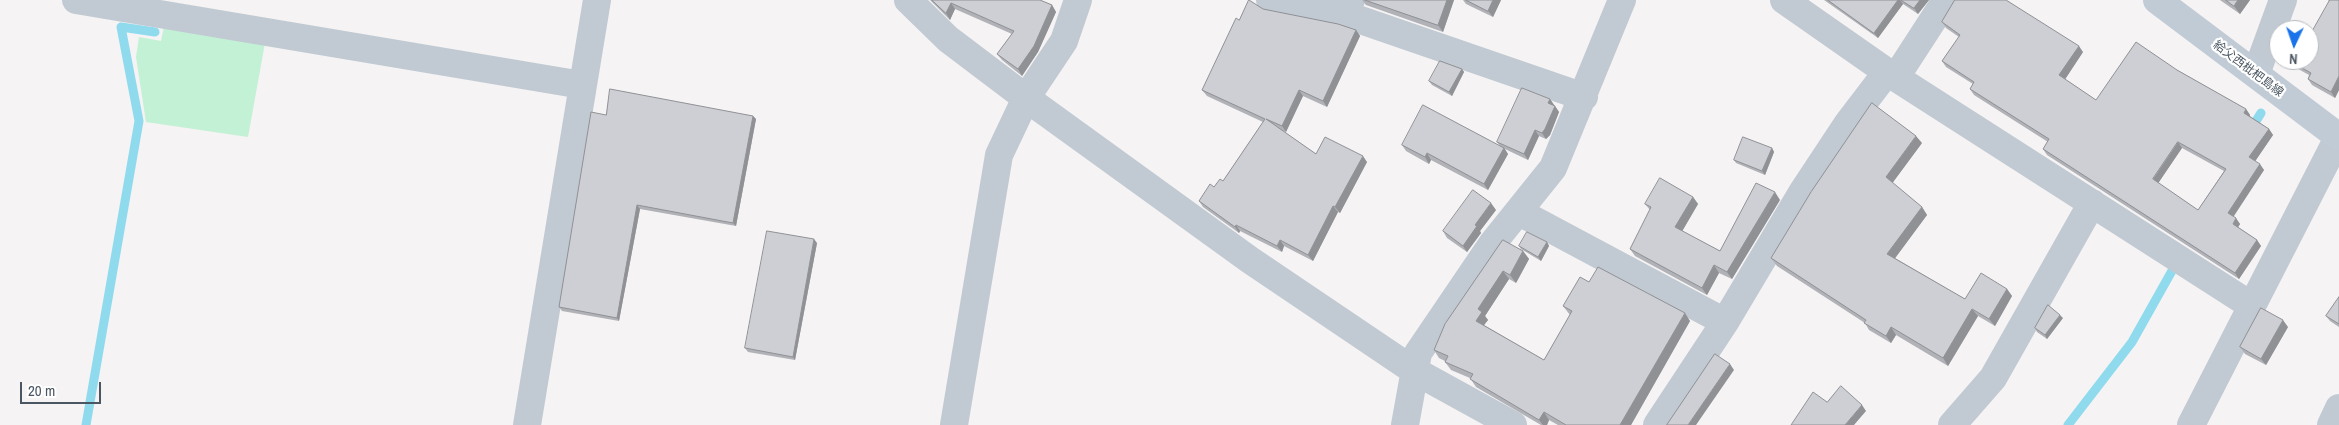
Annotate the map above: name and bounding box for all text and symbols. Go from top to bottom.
north arrow [2269,20,2319,70]
street label: 給父西枇杷島線 [2210,38,2286,100]
text: N [2289,50,2298,68]
scale bar [22,372,104,404]
text: 20 m [28,380,55,401]

